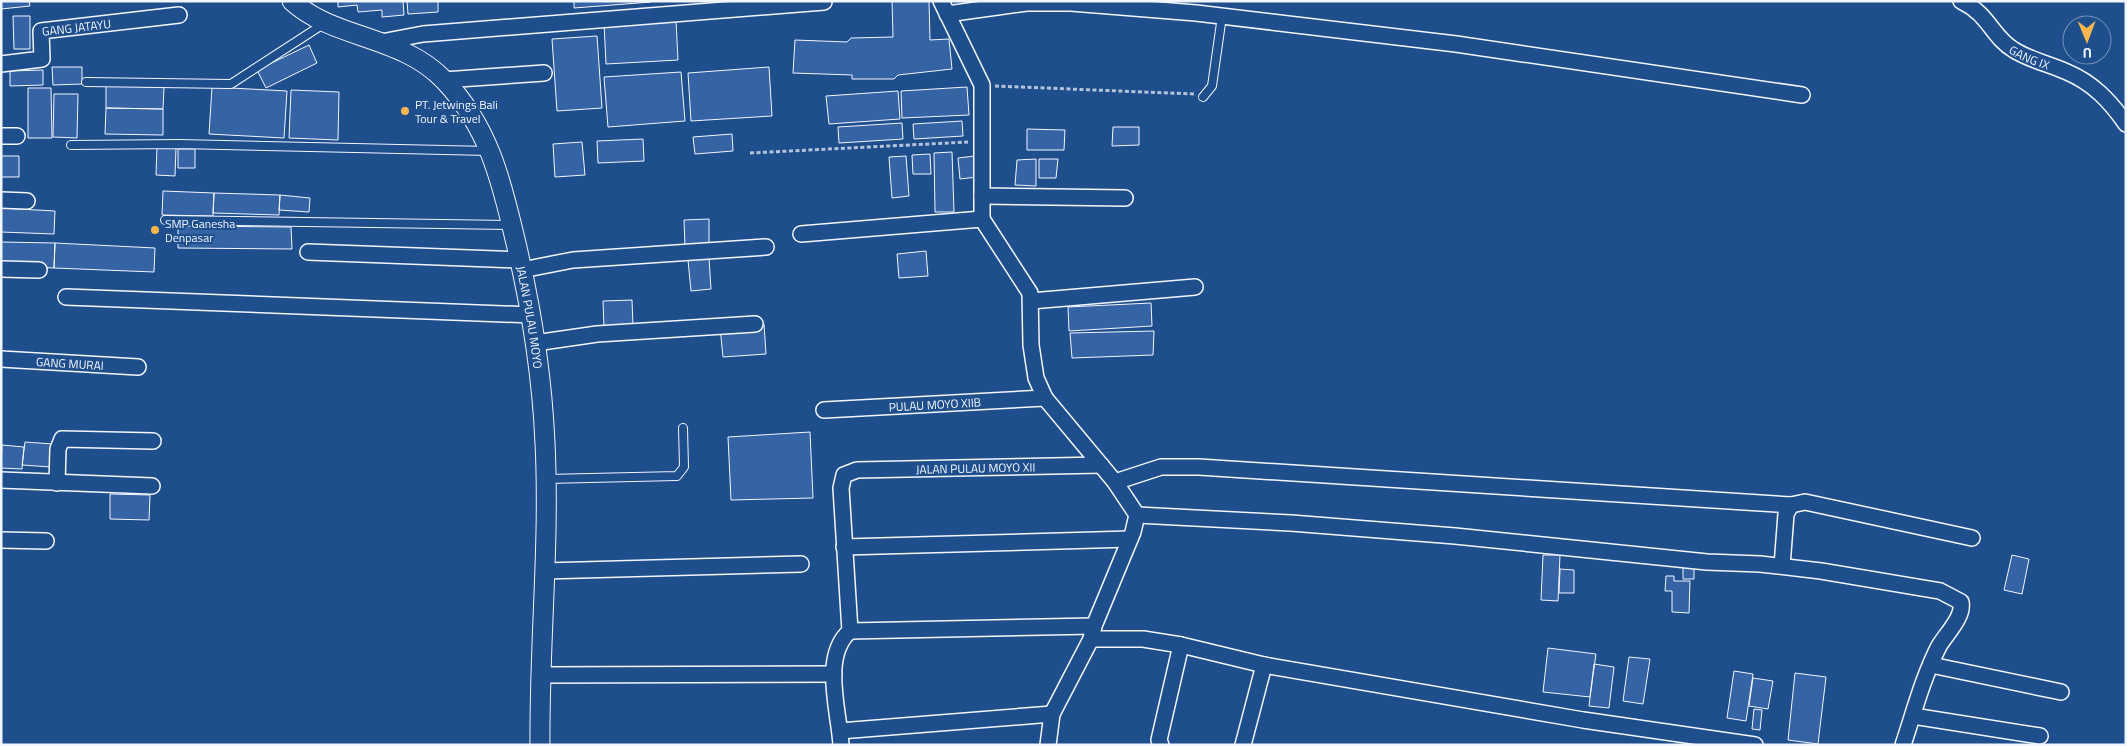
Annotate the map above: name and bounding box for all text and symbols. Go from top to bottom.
street label: GANG JATAYU [41,13,112,40]
north arrow [2062,15,2112,65]
street label: GANG IX [2006,40,2053,74]
text: U [2082,43,2092,64]
place label: PT. Jetwings Bali Tour & Travel [415,95,498,128]
marker: PT. Jetwings Bali Tour & Travel [399,105,411,117]
place label: SMP Ganesha Denpasar [165,214,235,247]
marker: SMP Ganesha Denpasar [149,224,161,236]
street label: JALAN PULAU MOYO [512,264,548,370]
street label: GANG MURAI [35,352,104,374]
street label: PULAU MOYO XIIB [888,392,982,416]
street label: JALAN PULAU MOYO XII [916,457,1035,478]

